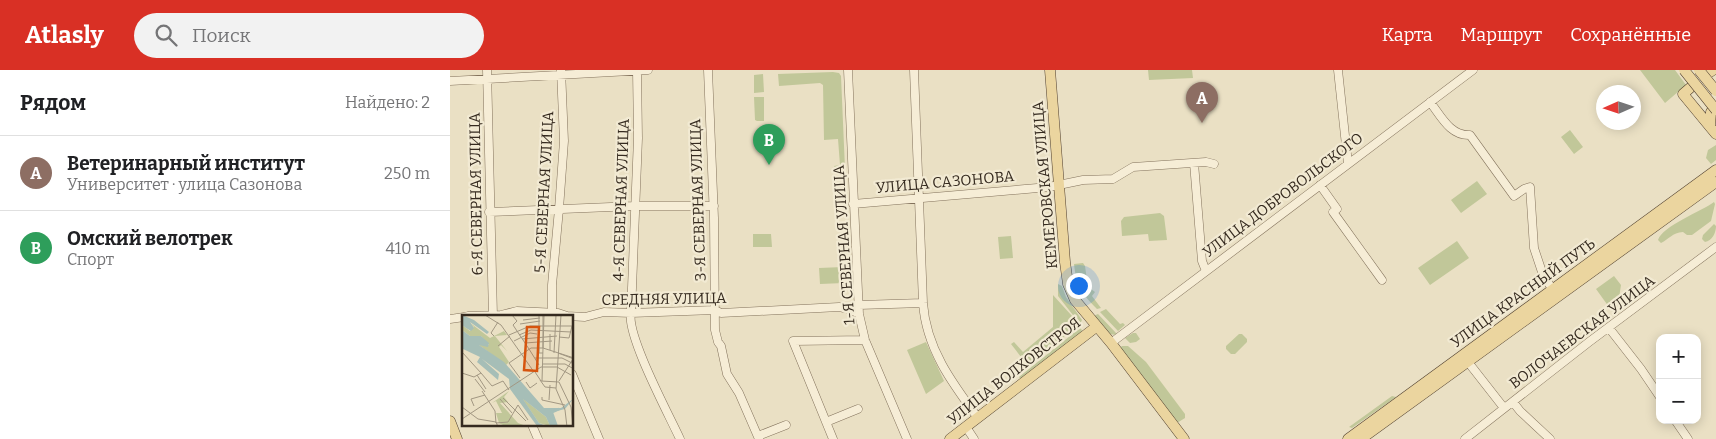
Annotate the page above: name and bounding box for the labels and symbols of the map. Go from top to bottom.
pin: A [1186,82,1218,123]
north arrow [1596,85,1641,130]
street label: КЕМЕРОВСКАЯ УЛИЦА [1029,100,1061,270]
street label: 5-Я СЕВЕРНАЯ УЛИЦА [531,110,557,273]
street label: 6-Я СЕВЕРНАЯ УЛИЦА [466,112,486,276]
street label: 4-Я СЕВЕРНАЯ УЛИЦА [609,118,633,282]
street label: 3-Я СЕВЕРНАЯ УЛИЦА [686,118,710,282]
pin: B [753,124,785,165]
street label: УЛИЦА ДОБРОВОЛЬСКОГО [1199,129,1367,261]
street label: 1-Я СЕВЕРНАЯ УЛИЦА [829,164,859,326]
street label: УЛИЦА САЗОНОВА [875,167,1015,197]
street label: УЛИЦА КРАСНЫЙ ПУТЬ [1447,235,1599,351]
street label: ВОЛОЧАЕВСКАЯ УЛИЦА [1506,271,1658,393]
your location [1066,273,1092,299]
street label: СРЕДНЯЯ УЛИЦА [601,289,727,309]
street label: УЛИЦА ВОЛХОВСТРОЯ [944,313,1084,429]
inset map [462,315,574,426]

